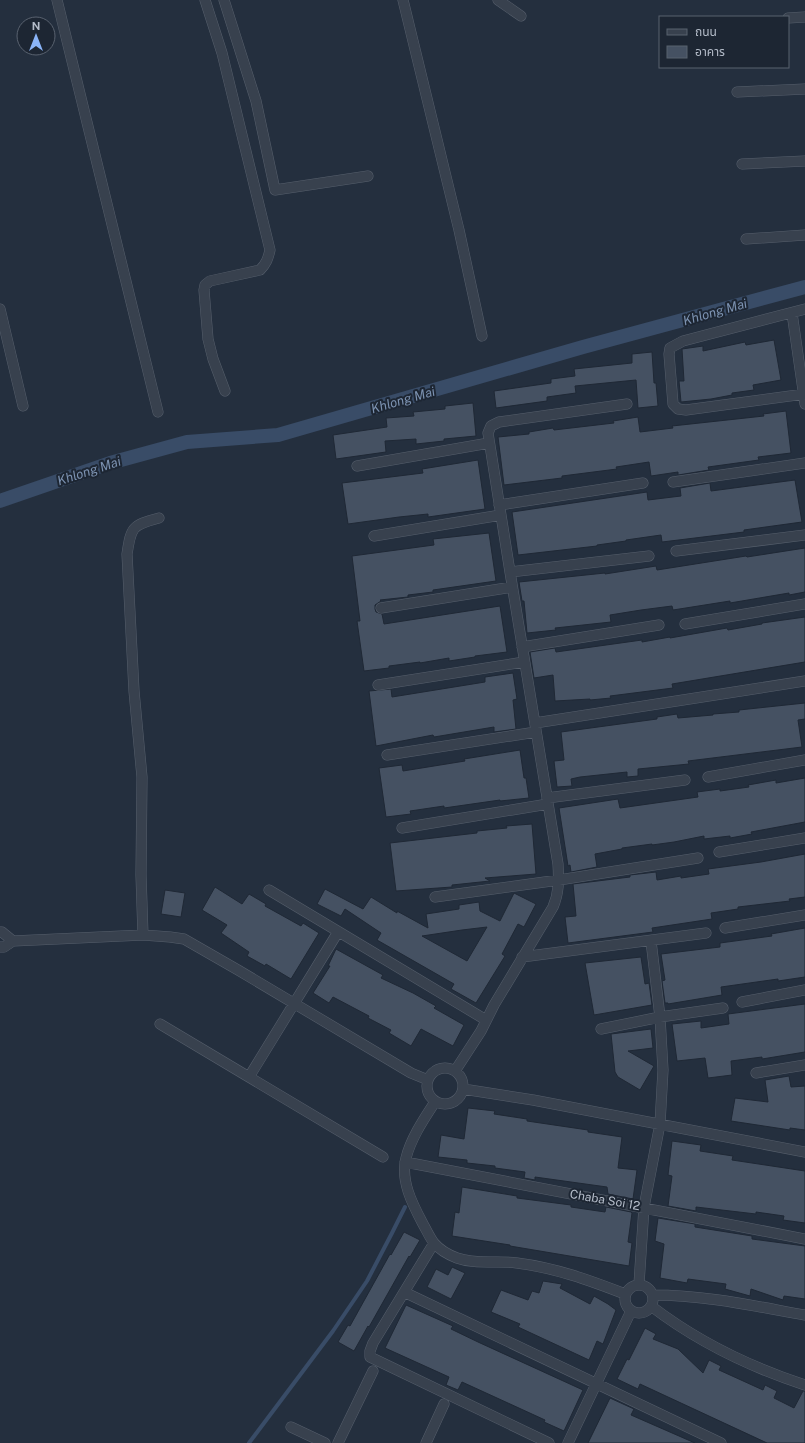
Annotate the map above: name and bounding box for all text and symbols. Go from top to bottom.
north arrow [16,16,56,56]
legend [659,16,789,68]
text: N [32,20,40,32]
text: ถนน [695,25,717,39]
text: อาคาร [695,45,725,59]
water label: Khlong Mai [681,296,749,328]
water label: Khlong Mai [369,384,437,416]
water label: Khlong Mai [55,453,123,488]
street label: Chaba Soi 12 [569,1187,641,1213]

